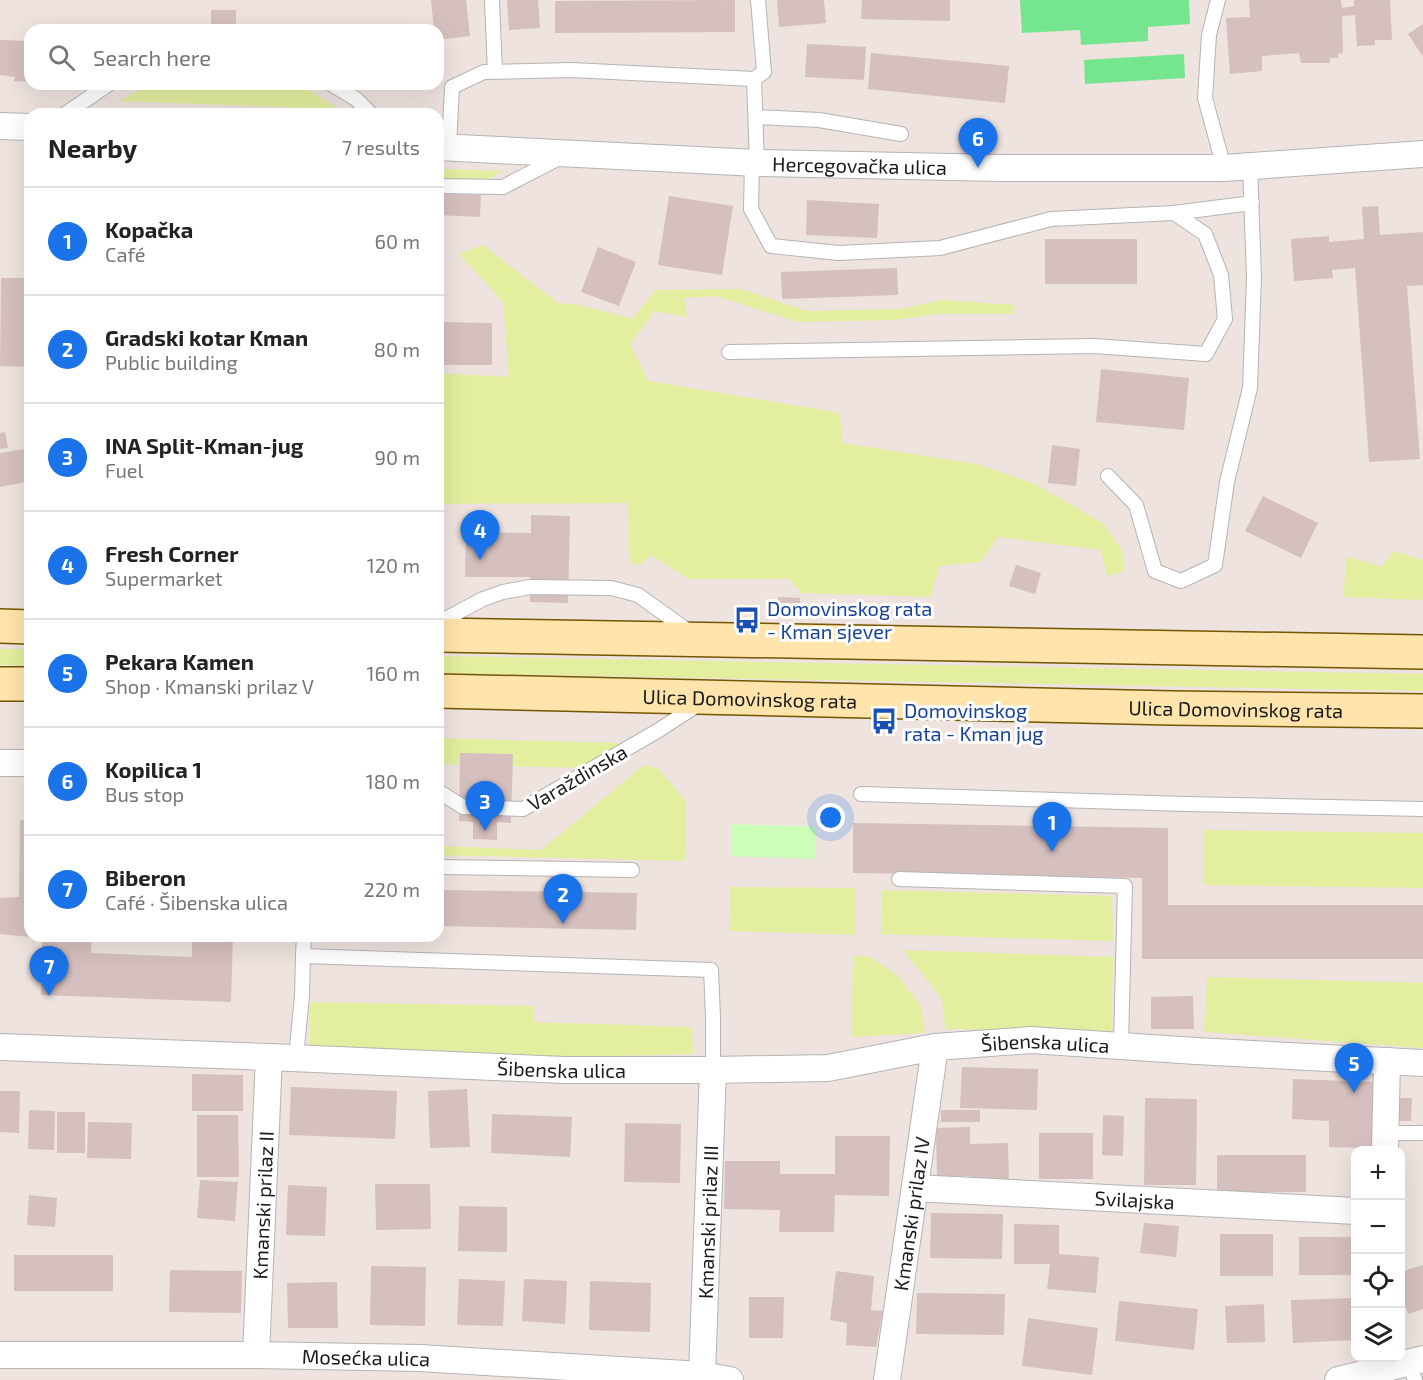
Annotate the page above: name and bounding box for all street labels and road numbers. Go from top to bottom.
street label: Hercegovačka ulica [772,151,947,179]
street label: Ulica Domovinskog rata [642,684,858,713]
street label: Ulica Domovinskog rata [1128,695,1343,722]
street label: Varaždinska [523,739,631,815]
street label: Šibenska ulica [980,1028,1110,1057]
street label: Šibenska ulica [497,1055,626,1082]
street label: Kmanski prilaz II [247,1130,278,1280]
street label: Kmanski prilaz IV [888,1135,934,1292]
street label: Kmanski prilaz III [693,1145,722,1299]
street label: Svilajska [1094,1185,1175,1214]
street label: Mosećka ulica [302,1344,431,1371]

